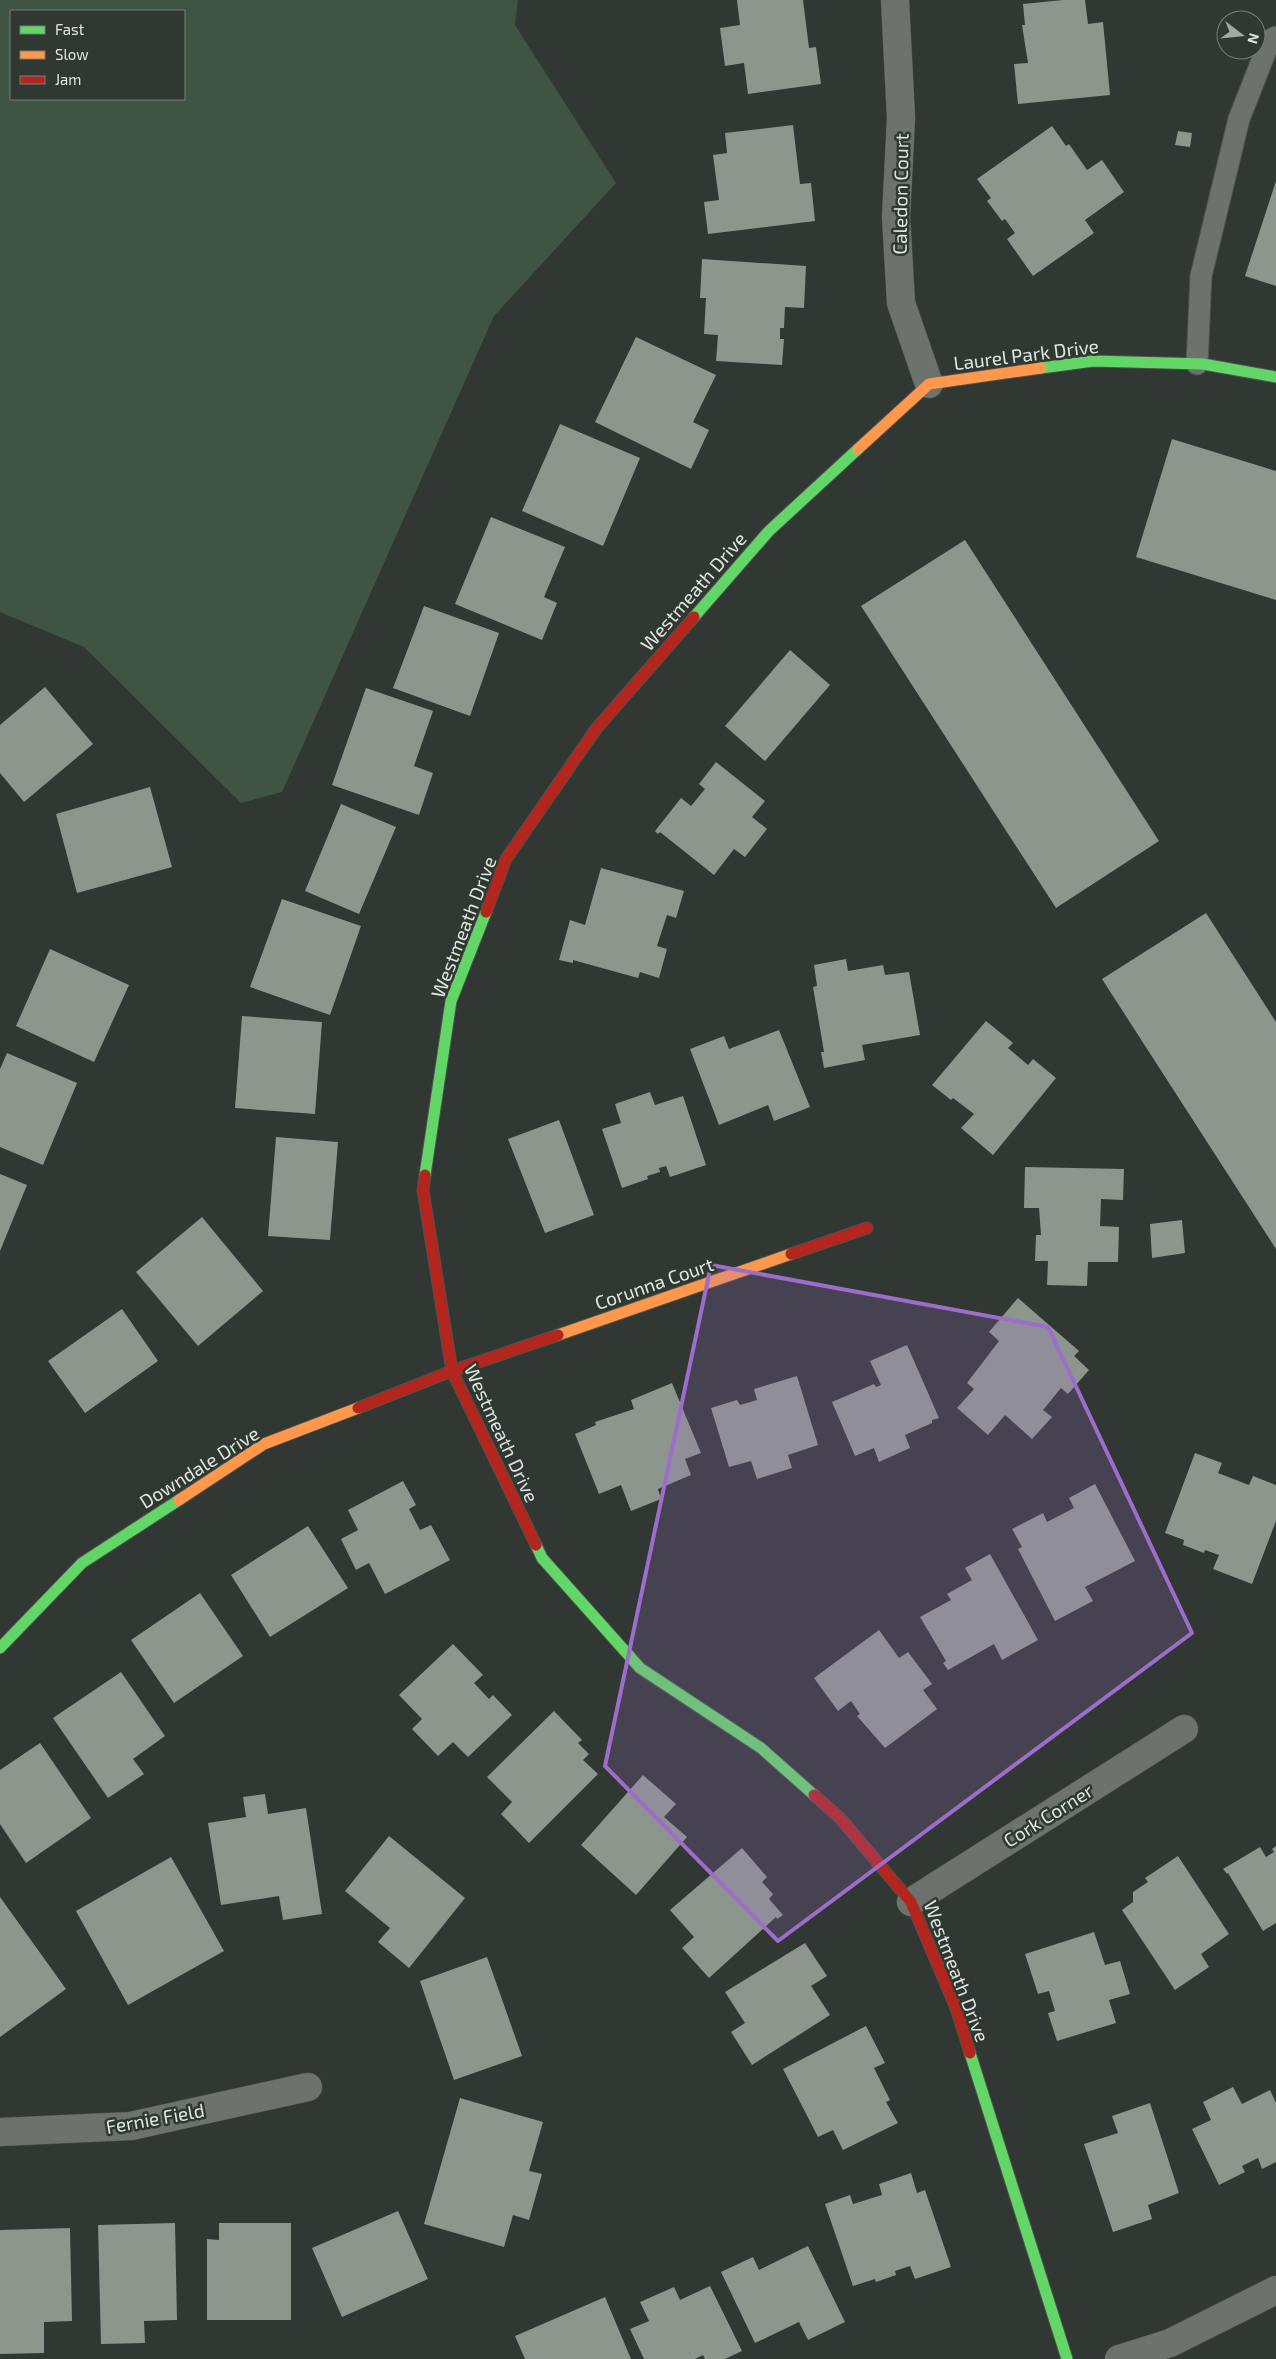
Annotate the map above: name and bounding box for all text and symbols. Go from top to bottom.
legend [10,10,185,100]
north arrow [1216,10,1266,60]
text: Fast [55,20,85,38]
text: N [1244,32,1264,46]
text: Slow [55,45,89,63]
text: Jam [55,70,81,88]
street label: Caledon Court [887,133,913,255]
street label: Laurel Park Drive [952,334,1100,374]
street label: Westmeath Drive [635,527,751,655]
street label: Westmeath Drive [425,853,501,1001]
street label: Corunna Court [592,1252,716,1314]
street label: Westmeath Drive [460,1360,544,1506]
street label: Downdale Drive [135,1421,263,1513]
street label: Cork Corner [999,1778,1097,1852]
street label: Westmeath Drive [919,1897,995,2045]
street label: Fernie Field [104,2098,206,2138]

